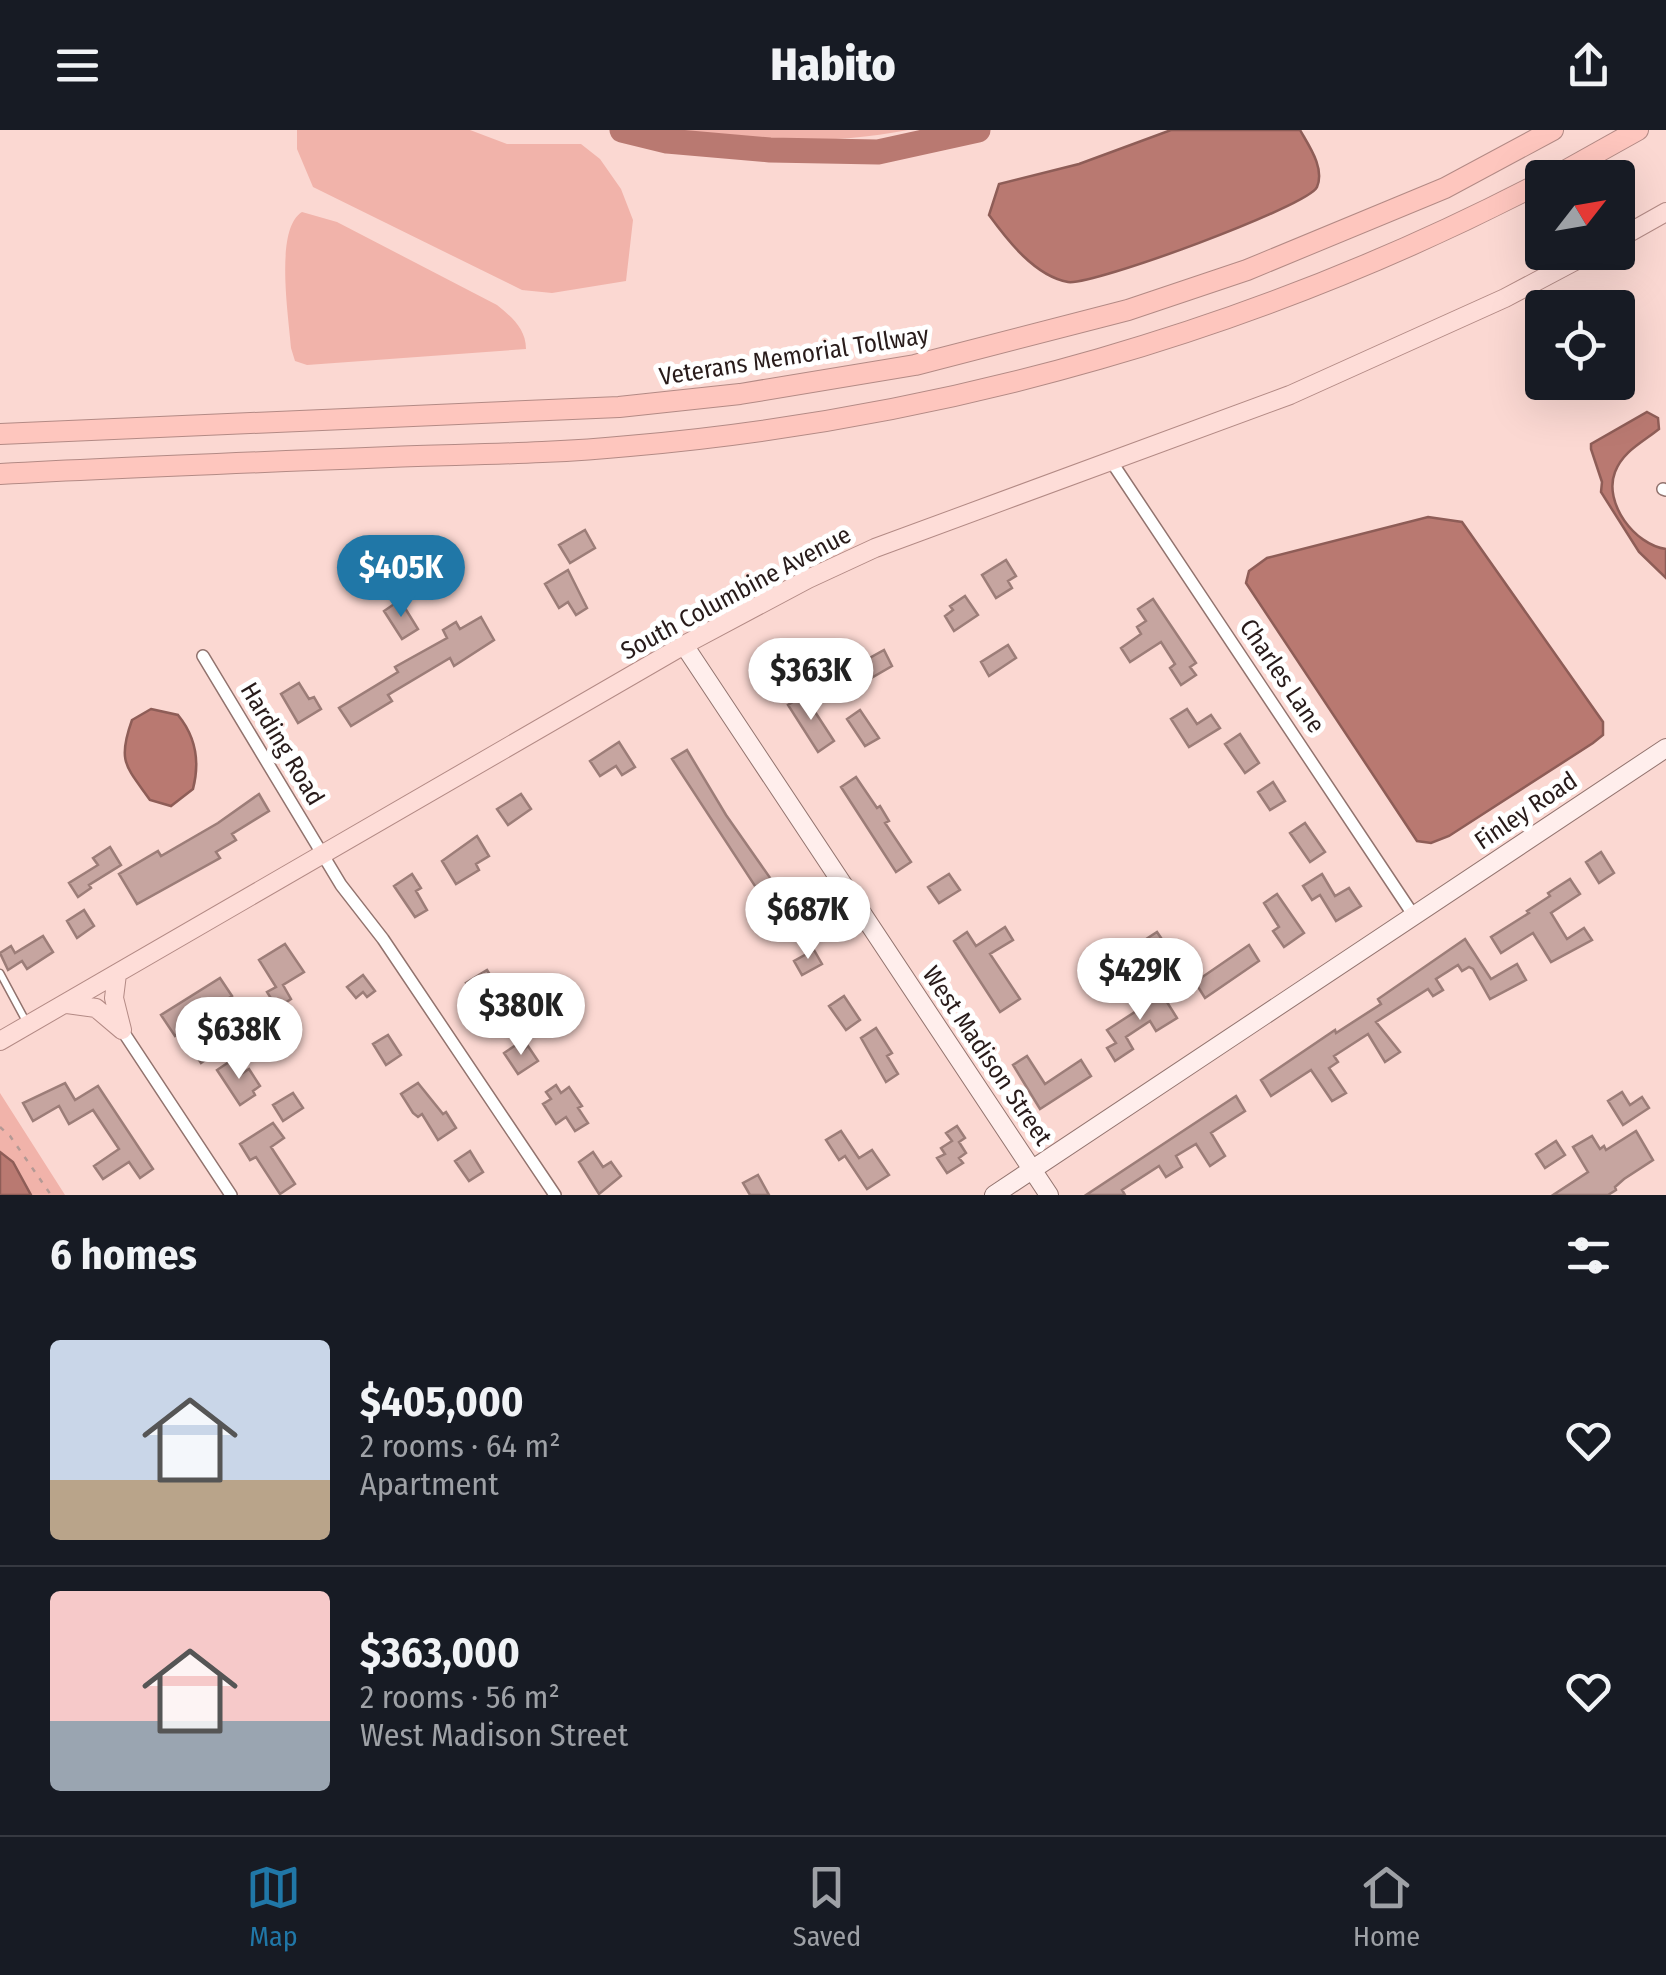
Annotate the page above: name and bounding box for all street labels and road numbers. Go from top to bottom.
street label: Veterans Memorial Tollway [657,320,931,392]
street label: South Columbine Avenue [616,520,856,666]
street label: Charles Lane [1233,613,1331,739]
street label: Harding Road [234,677,330,811]
street label: Finley Road [1469,766,1583,856]
street label: West Madison Street [916,961,1059,1152]

